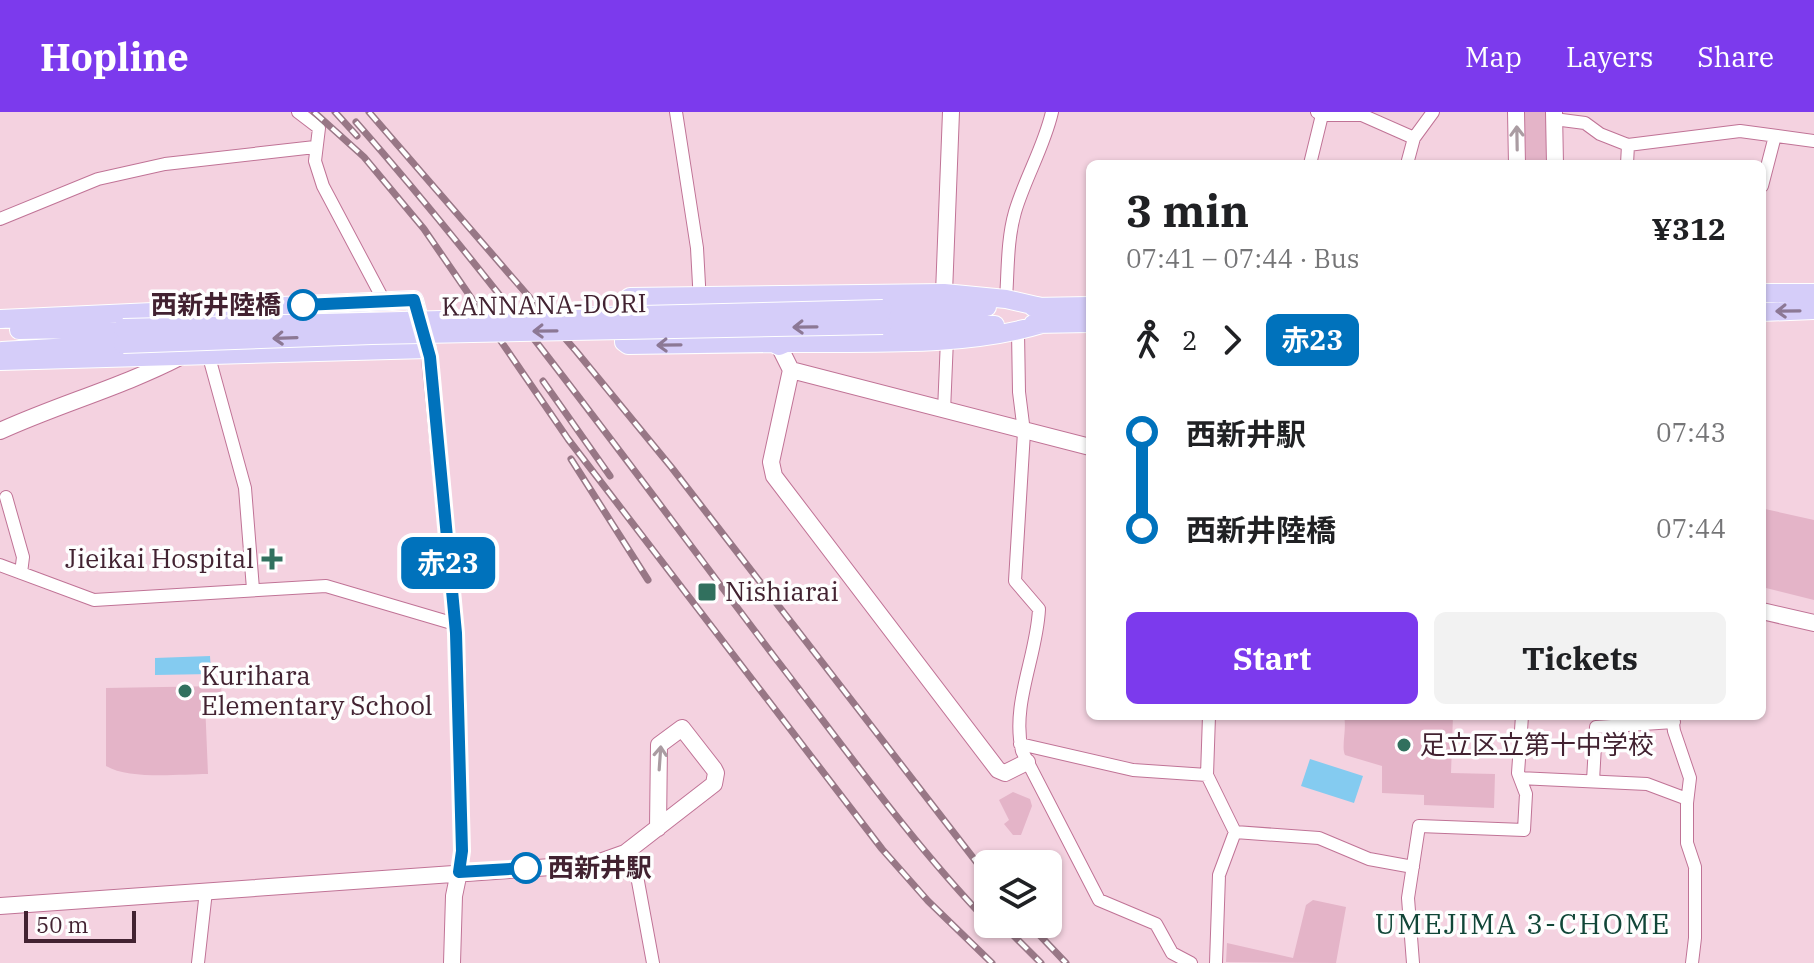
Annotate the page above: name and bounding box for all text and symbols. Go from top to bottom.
text: Hopline [40,32,189,81]
text: Map [1465,38,1522,75]
text: Layers [1566,38,1653,75]
text: Share [1697,38,1774,75]
one-way arrow [1509,125,1525,152]
text: 3 min [1126,182,1249,239]
text: ¥312 [1652,209,1726,248]
text: 07:41 – 07:44 · Bus [1126,241,1360,275]
street label: KANNANA-DORI [441,285,647,323]
place label: 西新井陸橋 [151,287,281,321]
marker: 西新井陸橋 [288,290,318,320]
one-way arrow [1775,303,1802,319]
icon: walk [1126,318,1170,362]
icon: forward [1210,318,1254,362]
one-way arrow [792,319,819,334]
text: 赤23 [1282,321,1343,358]
one-way arrow [532,323,559,338]
text: 2 [1182,323,1198,357]
one-way arrow [272,330,299,345]
one-way arrow [656,337,683,353]
text: 西新井駅 [1186,414,1306,453]
text: 07:43 [1656,415,1726,449]
text: 西新井陸橋 [1186,510,1336,549]
text: 07:44 [1656,511,1726,545]
line badge: 赤23 [402,537,494,589]
place label: Jieikai Hospital [65,541,254,575]
text: 赤23 [417,544,479,581]
marker: Jieikai Hospital [261,548,283,570]
place label: Nishiarai [725,574,839,608]
marker: Nishiarai [696,581,718,603]
button: Start [1126,612,1418,704]
button: Tickets [1434,612,1726,704]
place label: Kurihara Elementary School [201,658,433,722]
marker: Kurihara Elementary School [176,682,194,700]
place label: 足立区立第十中学校 [1420,727,1654,761]
marker: 足立区立第十中学校 [1395,736,1413,754]
one-way arrow [653,745,668,771]
place label: 西新井駅 [548,850,652,884]
map controls [974,850,1062,938]
button: layers [974,850,1062,938]
marker: 西新井駅 [511,853,541,883]
district label: UMEJIMA 3-CHOME [1375,905,1671,942]
scale bar [24,907,136,943]
text: 50 m [36,910,88,939]

